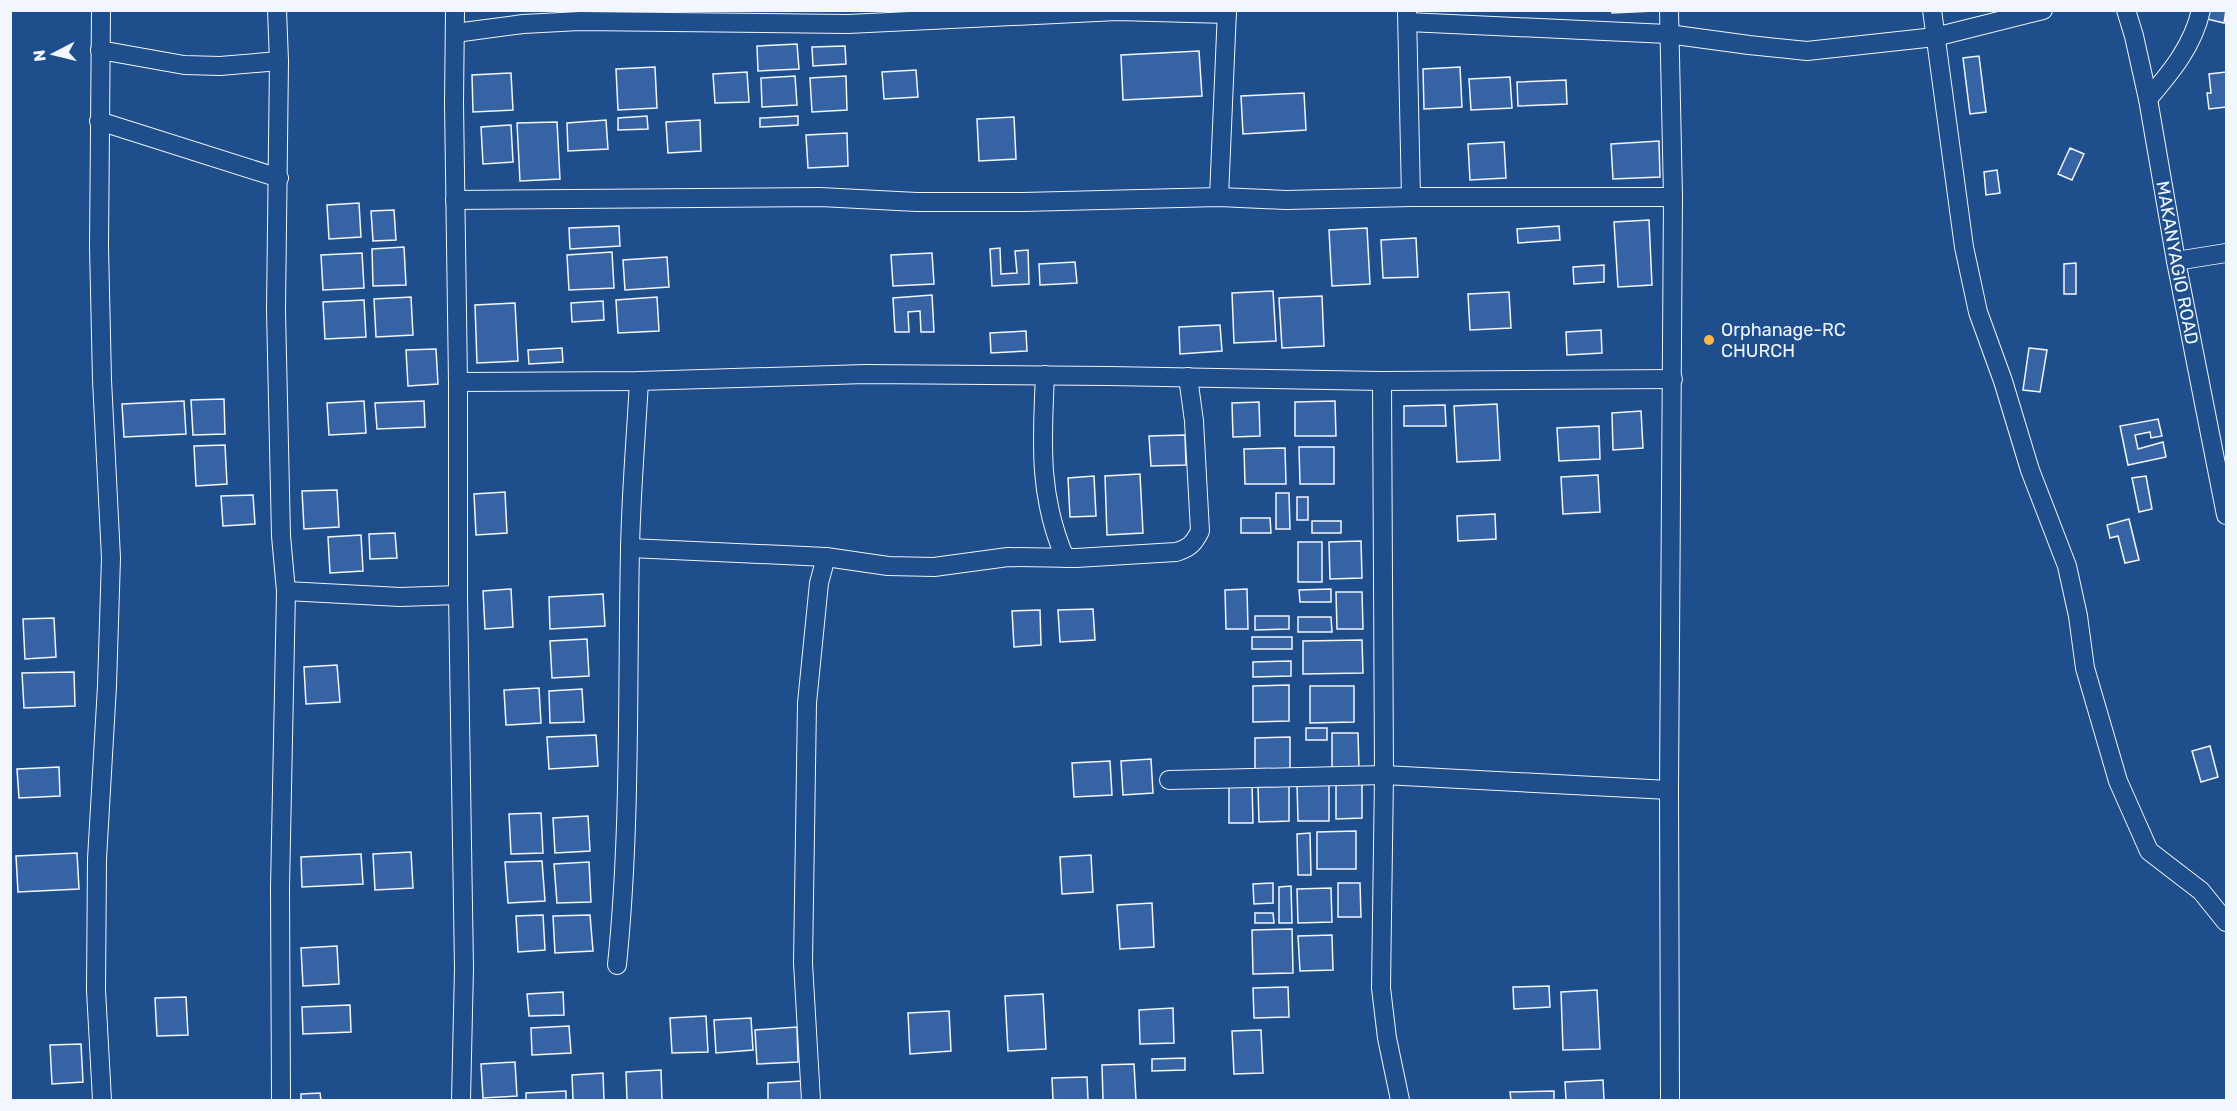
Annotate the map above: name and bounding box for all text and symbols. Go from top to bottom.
north arrow [24,24,84,84]
text: N [29,49,50,63]
street label: MAKANYAGIO ROAD [2151,179,2203,346]
place label: Orphanage-RC CHURCH [1721,319,1846,362]
marker: Orphanage-RC CHURCH [1702,333,1716,347]

